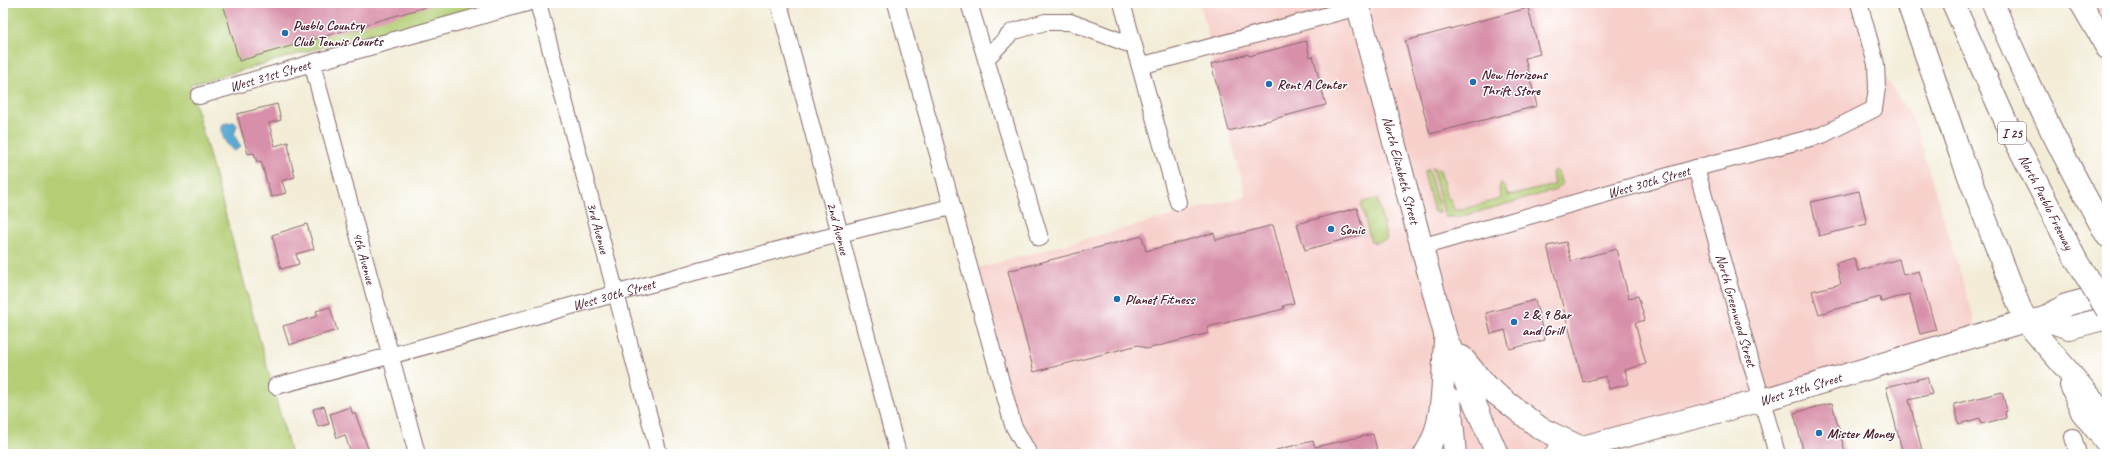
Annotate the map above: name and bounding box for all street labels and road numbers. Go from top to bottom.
street label: West 31st Street [228,56,314,96]
street label: North Elizabeth Street [1379,115,1424,227]
road number: I 25 [1998,122,2026,144]
street label: North Pueblo Freeway [2015,152,2078,254]
street label: West 30th Street [1606,162,1693,202]
street label: 2nd Avenue [823,200,853,258]
street label: 3rd Avenue [583,201,613,257]
street label: 4th Avenue [349,230,379,287]
street label: North Greenwood Street [1712,252,1760,370]
street label: West 30th Street [571,275,658,314]
street label: West 29th Street [1757,368,1845,410]

